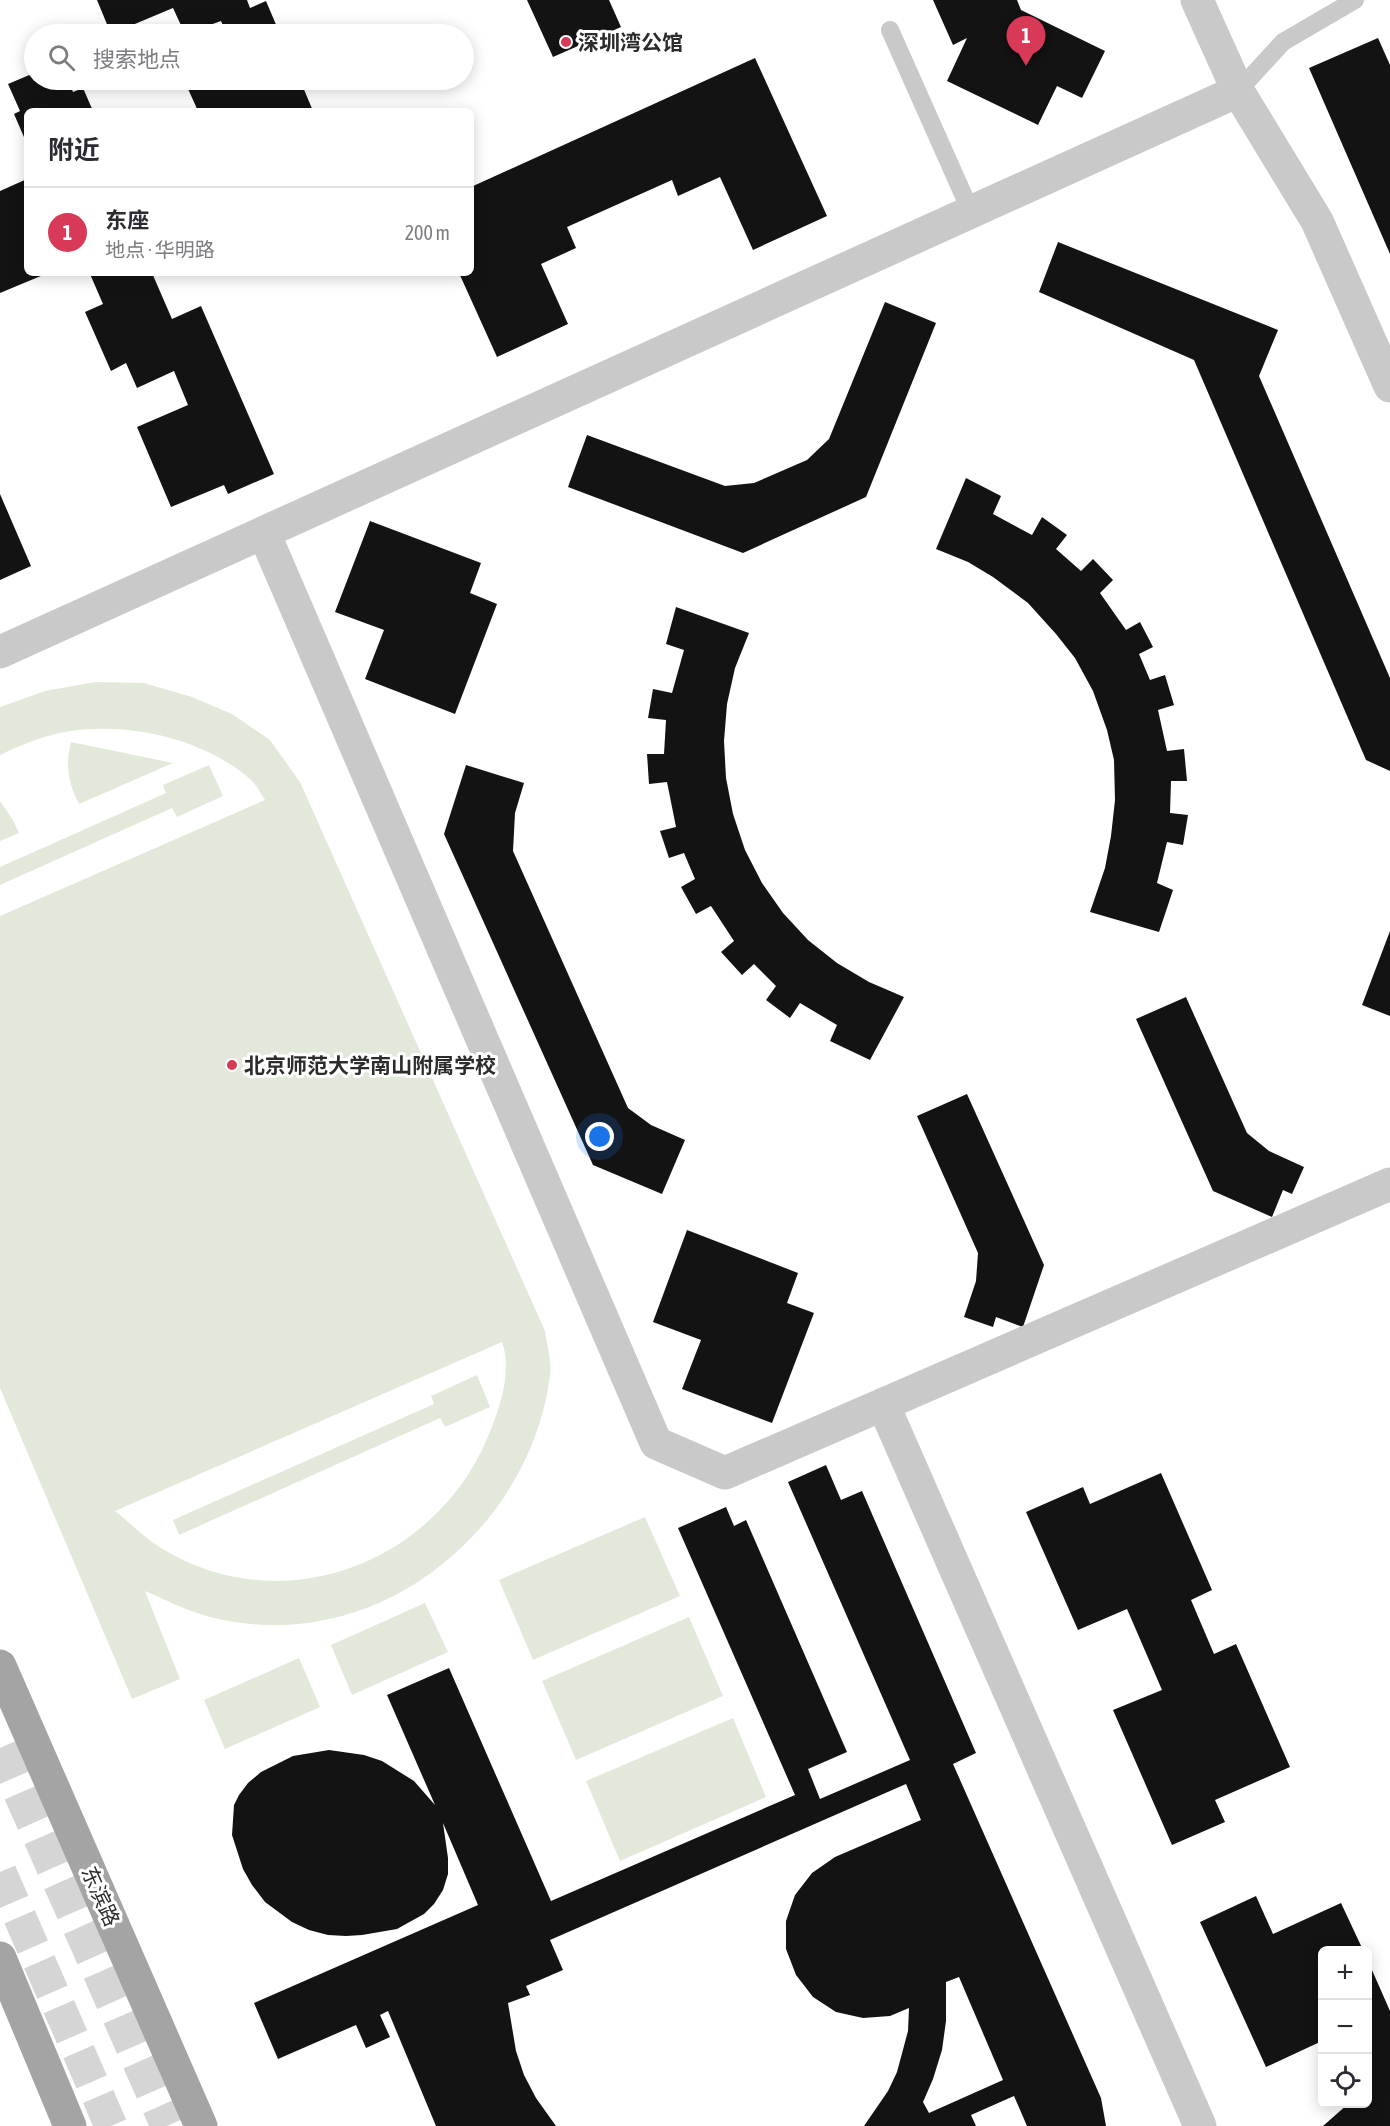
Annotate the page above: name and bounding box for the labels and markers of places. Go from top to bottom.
pin: 1 [1006,16,1046,66]
place label: 深圳湾公馆 [578,30,683,54]
marker: 深圳湾公馆 [559,35,573,49]
place label: 北京师范大学南山附属学校 [244,1053,496,1077]
marker: 北京师范大学南山附属学校 [225,1058,239,1072]

